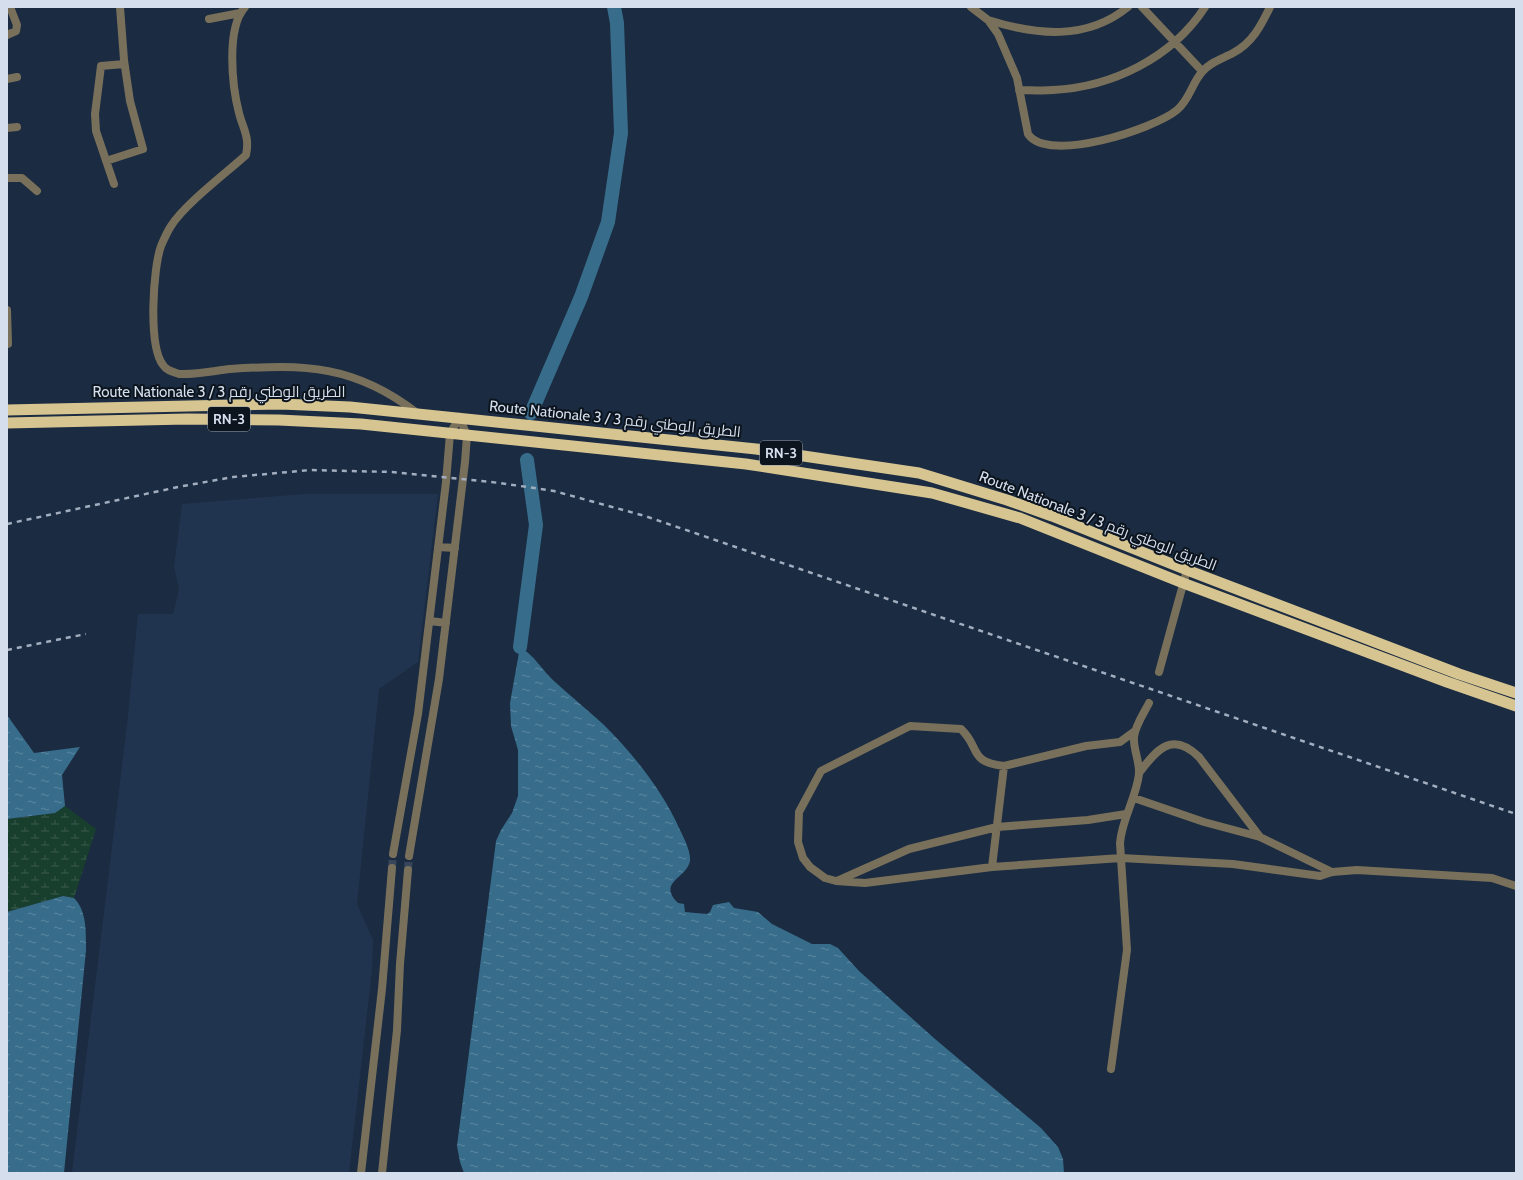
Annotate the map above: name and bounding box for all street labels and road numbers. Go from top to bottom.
street label: Route Nationale 3 / الطريق الوطني رقم 3 [92,383,346,404]
street label: Route Nationale 3 / الطريق الوطني رقم 3 [488,397,742,444]
road number: RN-3 [208,407,250,431]
road number: RN-3 [760,441,802,465]
street label: Route Nationale 3 / الطريق الوطني رقم 3 [976,467,1219,578]

